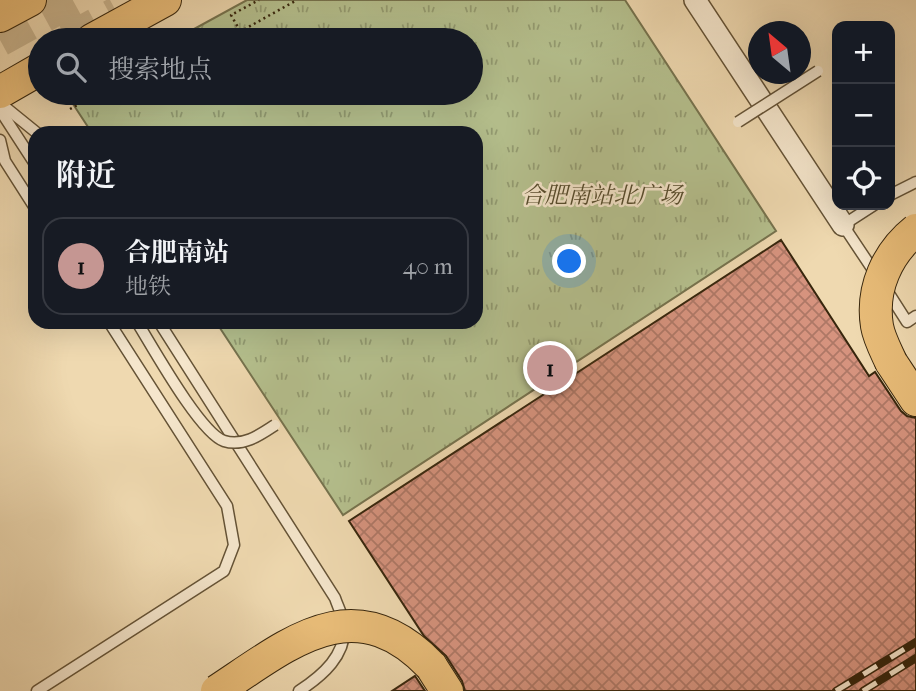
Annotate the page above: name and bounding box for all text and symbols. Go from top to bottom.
north arrow [748,21,811,84]
map controls [832,21,895,210]
button: + [832,21,895,84]
search box [28,28,483,105]
icon: search [52,48,90,86]
text: 搜索地点 [108,54,212,85]
button: − [832,84,895,147]
button: locate [832,147,895,210]
text: 附近 [56,158,116,193]
park label: 合肥南站北广场 [522,182,685,209]
text: 合肥南站 [125,237,229,268]
your location [552,244,586,278]
text: 1 [77,253,85,280]
text: 40 m [403,253,453,280]
text: 地铁 [125,273,171,300]
pin: 1 [527,342,573,394]

